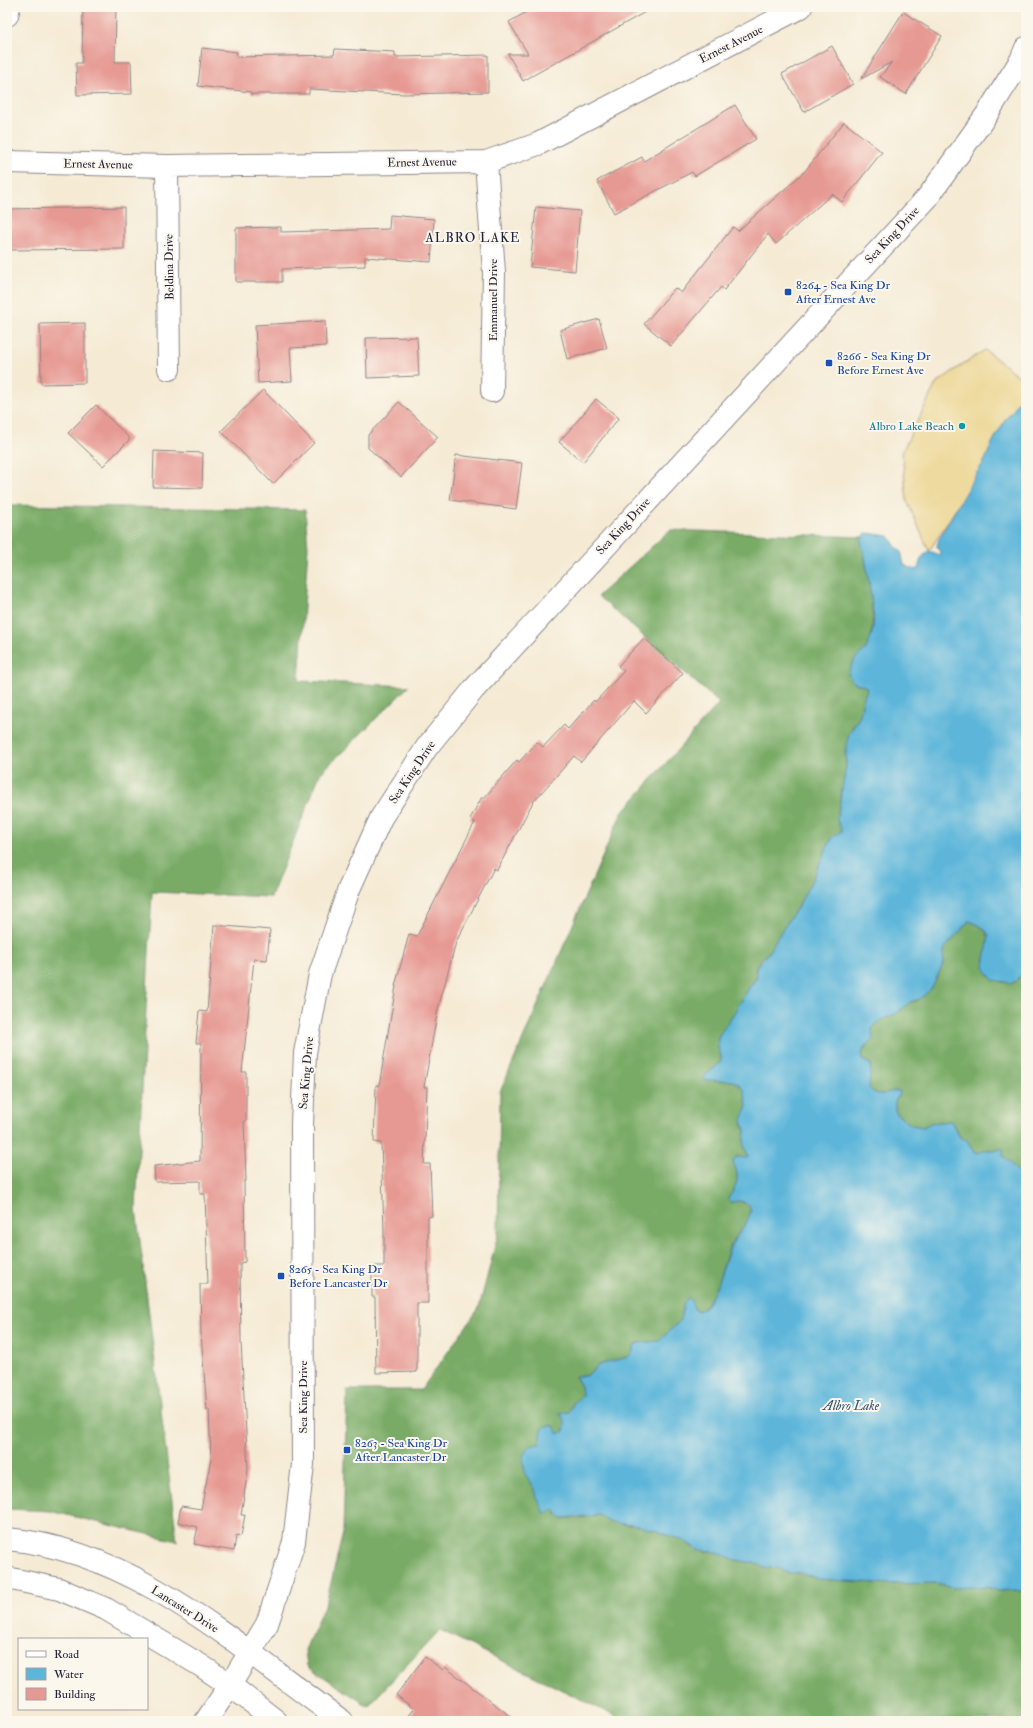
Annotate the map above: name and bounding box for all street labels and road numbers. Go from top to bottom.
street label: Ernest Avenue [697,22,766,67]
street label: Ernest Avenue [387,154,457,171]
street label: Ernest Avenue [63,156,133,173]
street label: Sea King Drive [862,204,923,267]
street label: Beldina Drive [161,234,178,300]
street label: Emmanuel Drive [486,259,501,341]
street label: Sea King Drive [593,495,654,558]
street label: Sea King Drive [386,738,439,807]
street label: Sea King Drive [296,1036,317,1110]
street label: Sea King Drive [296,1361,311,1433]
street label: Lancaster Drive [148,1583,221,1636]

